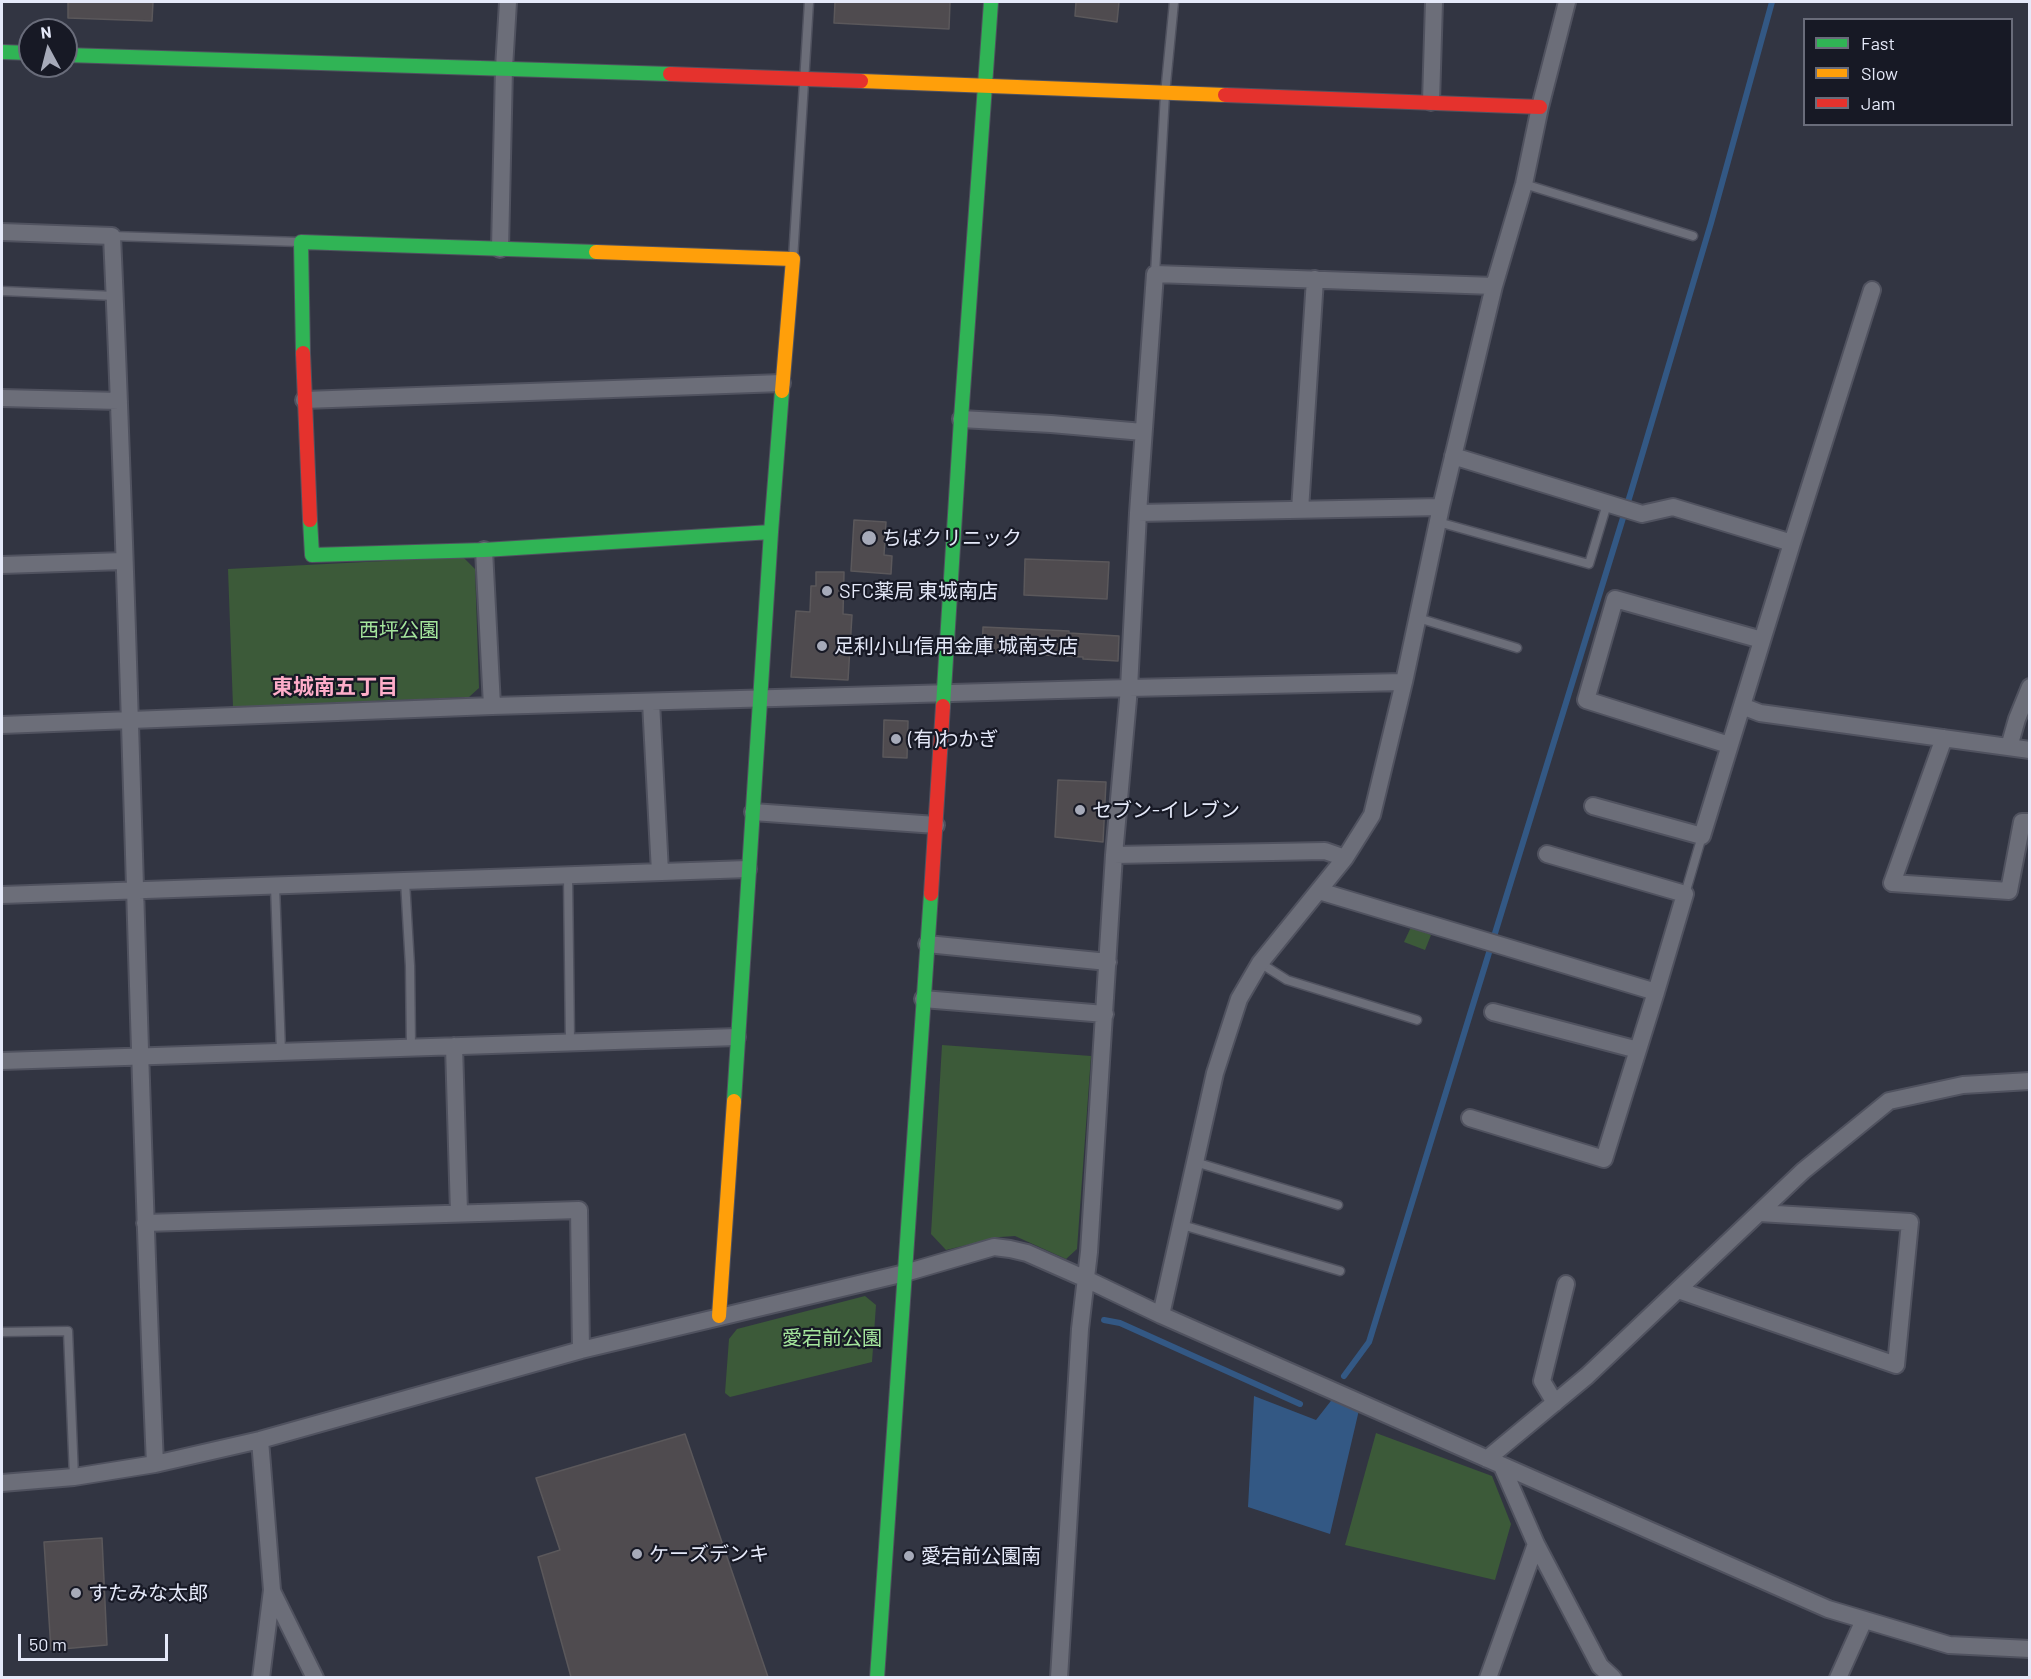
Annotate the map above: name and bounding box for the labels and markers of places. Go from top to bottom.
place label: ちばクリニック [882,526,1022,550]
marker: ちばクリニック [860,529,878,547]
place label: SFC薬局 東城南店 [839,579,998,603]
marker: SFC薬局 東城南店 [820,584,834,598]
place label: 足利小山信用金庫 城南支店 [834,634,1078,658]
marker: 足利小山信用金庫 城南支店 [815,639,829,653]
place label: (有)わかぎ [908,727,998,751]
marker: (有)わかぎ [889,732,903,746]
place label: セブン-イレブン [1092,798,1240,822]
marker: セブン-イレブン [1073,803,1087,817]
place label: ケーズデンキ [649,1542,769,1566]
place label: 愛宕前公園南 [921,1544,1041,1568]
marker: ケーズデンキ [630,1547,644,1561]
marker: 愛宕前公園南 [902,1549,916,1563]
place label: すたみな太郎 [88,1581,208,1605]
marker: すたみな太郎 [69,1586,83,1600]

